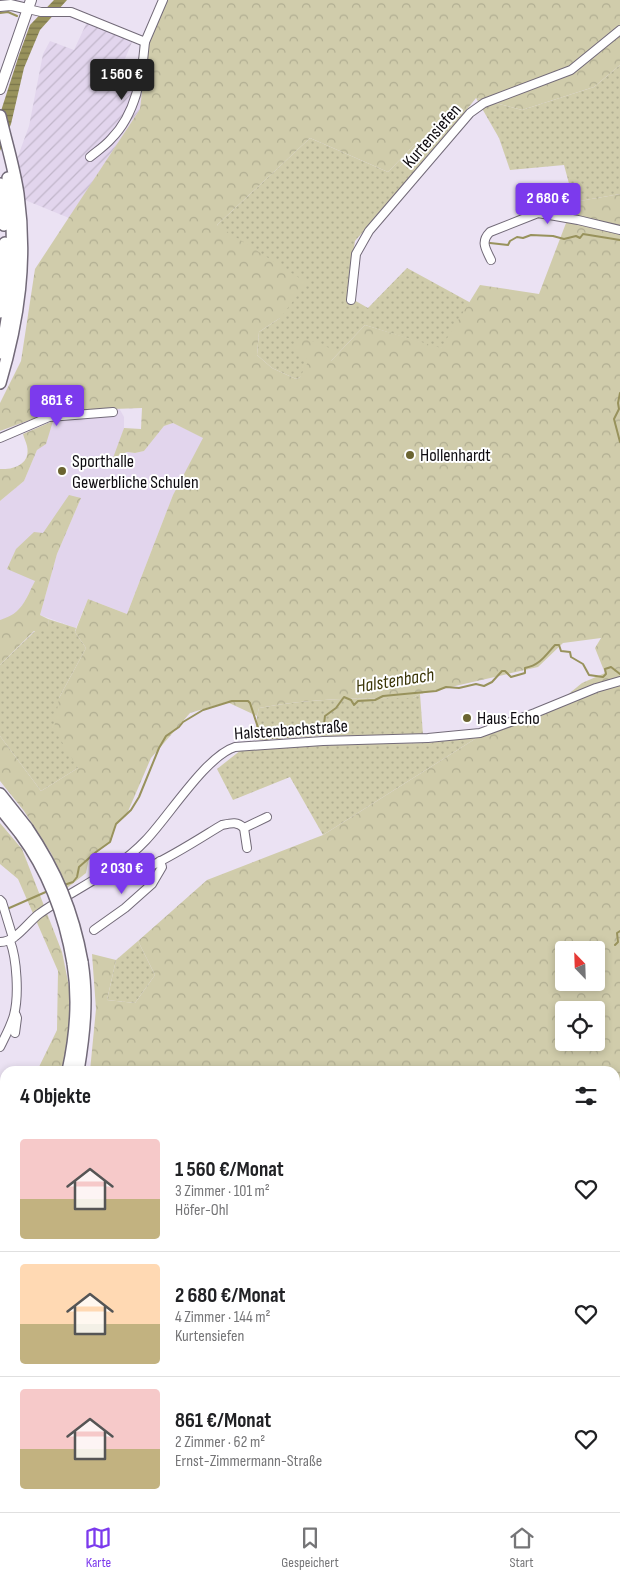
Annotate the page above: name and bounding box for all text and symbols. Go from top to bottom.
pin: 1 560 € [76,58,168,101]
text: 1 560 € [101,65,143,84]
street label: Kurtensiefen [399,100,465,172]
pin: 2 680 € [502,182,594,225]
text: 2 680 € [527,189,569,208]
pin: 861 € [22,384,92,427]
text: 861 € [41,391,73,410]
place label: Hollenhardt [420,445,491,466]
marker: Hollenhardt [404,449,416,461]
place label: Sporthalle Gewerbliche Schulen [72,451,199,493]
marker: Sporthalle Gewerbliche Schulen [56,465,68,477]
water label: Halstenbach [354,663,436,699]
place label: Haus Echo [477,708,540,729]
marker: Haus Echo [461,712,473,724]
street label: Halstenbachstraße [233,716,349,744]
pin: 2 030 € [76,852,168,895]
text: 2 030 € [101,859,143,878]
north arrow [555,941,605,991]
map controls [555,941,605,1051]
button: locate [555,1001,605,1051]
icon: filters [572,1082,600,1110]
text: 4 Objekte [20,1084,91,1109]
text: 1 560 €/Monat [175,1157,284,1182]
icon: home [60,1159,120,1219]
icon: heart [572,1175,600,1203]
text: 3 Zimmer · 101 m² [175,1182,270,1201]
text: Höfer-Ohl [175,1201,229,1220]
text: 2 680 €/Monat [175,1283,285,1308]
icon: home [60,1284,120,1344]
icon: heart [572,1300,600,1328]
text: 4 Zimmer · 144 m² [175,1308,271,1327]
text: Kurtensiefen [175,1327,244,1346]
text: 861 €/Monat [175,1408,271,1433]
icon: home [60,1409,120,1469]
icon: heart [572,1425,600,1453]
text: 2 Zimmer · 62 m² [175,1433,265,1452]
text: Ernst-Zimmermann-Straße [175,1452,322,1471]
tab: Karte [84,1524,112,1571]
tab: Gespeichert [281,1524,339,1571]
tab: Start [508,1524,536,1571]

